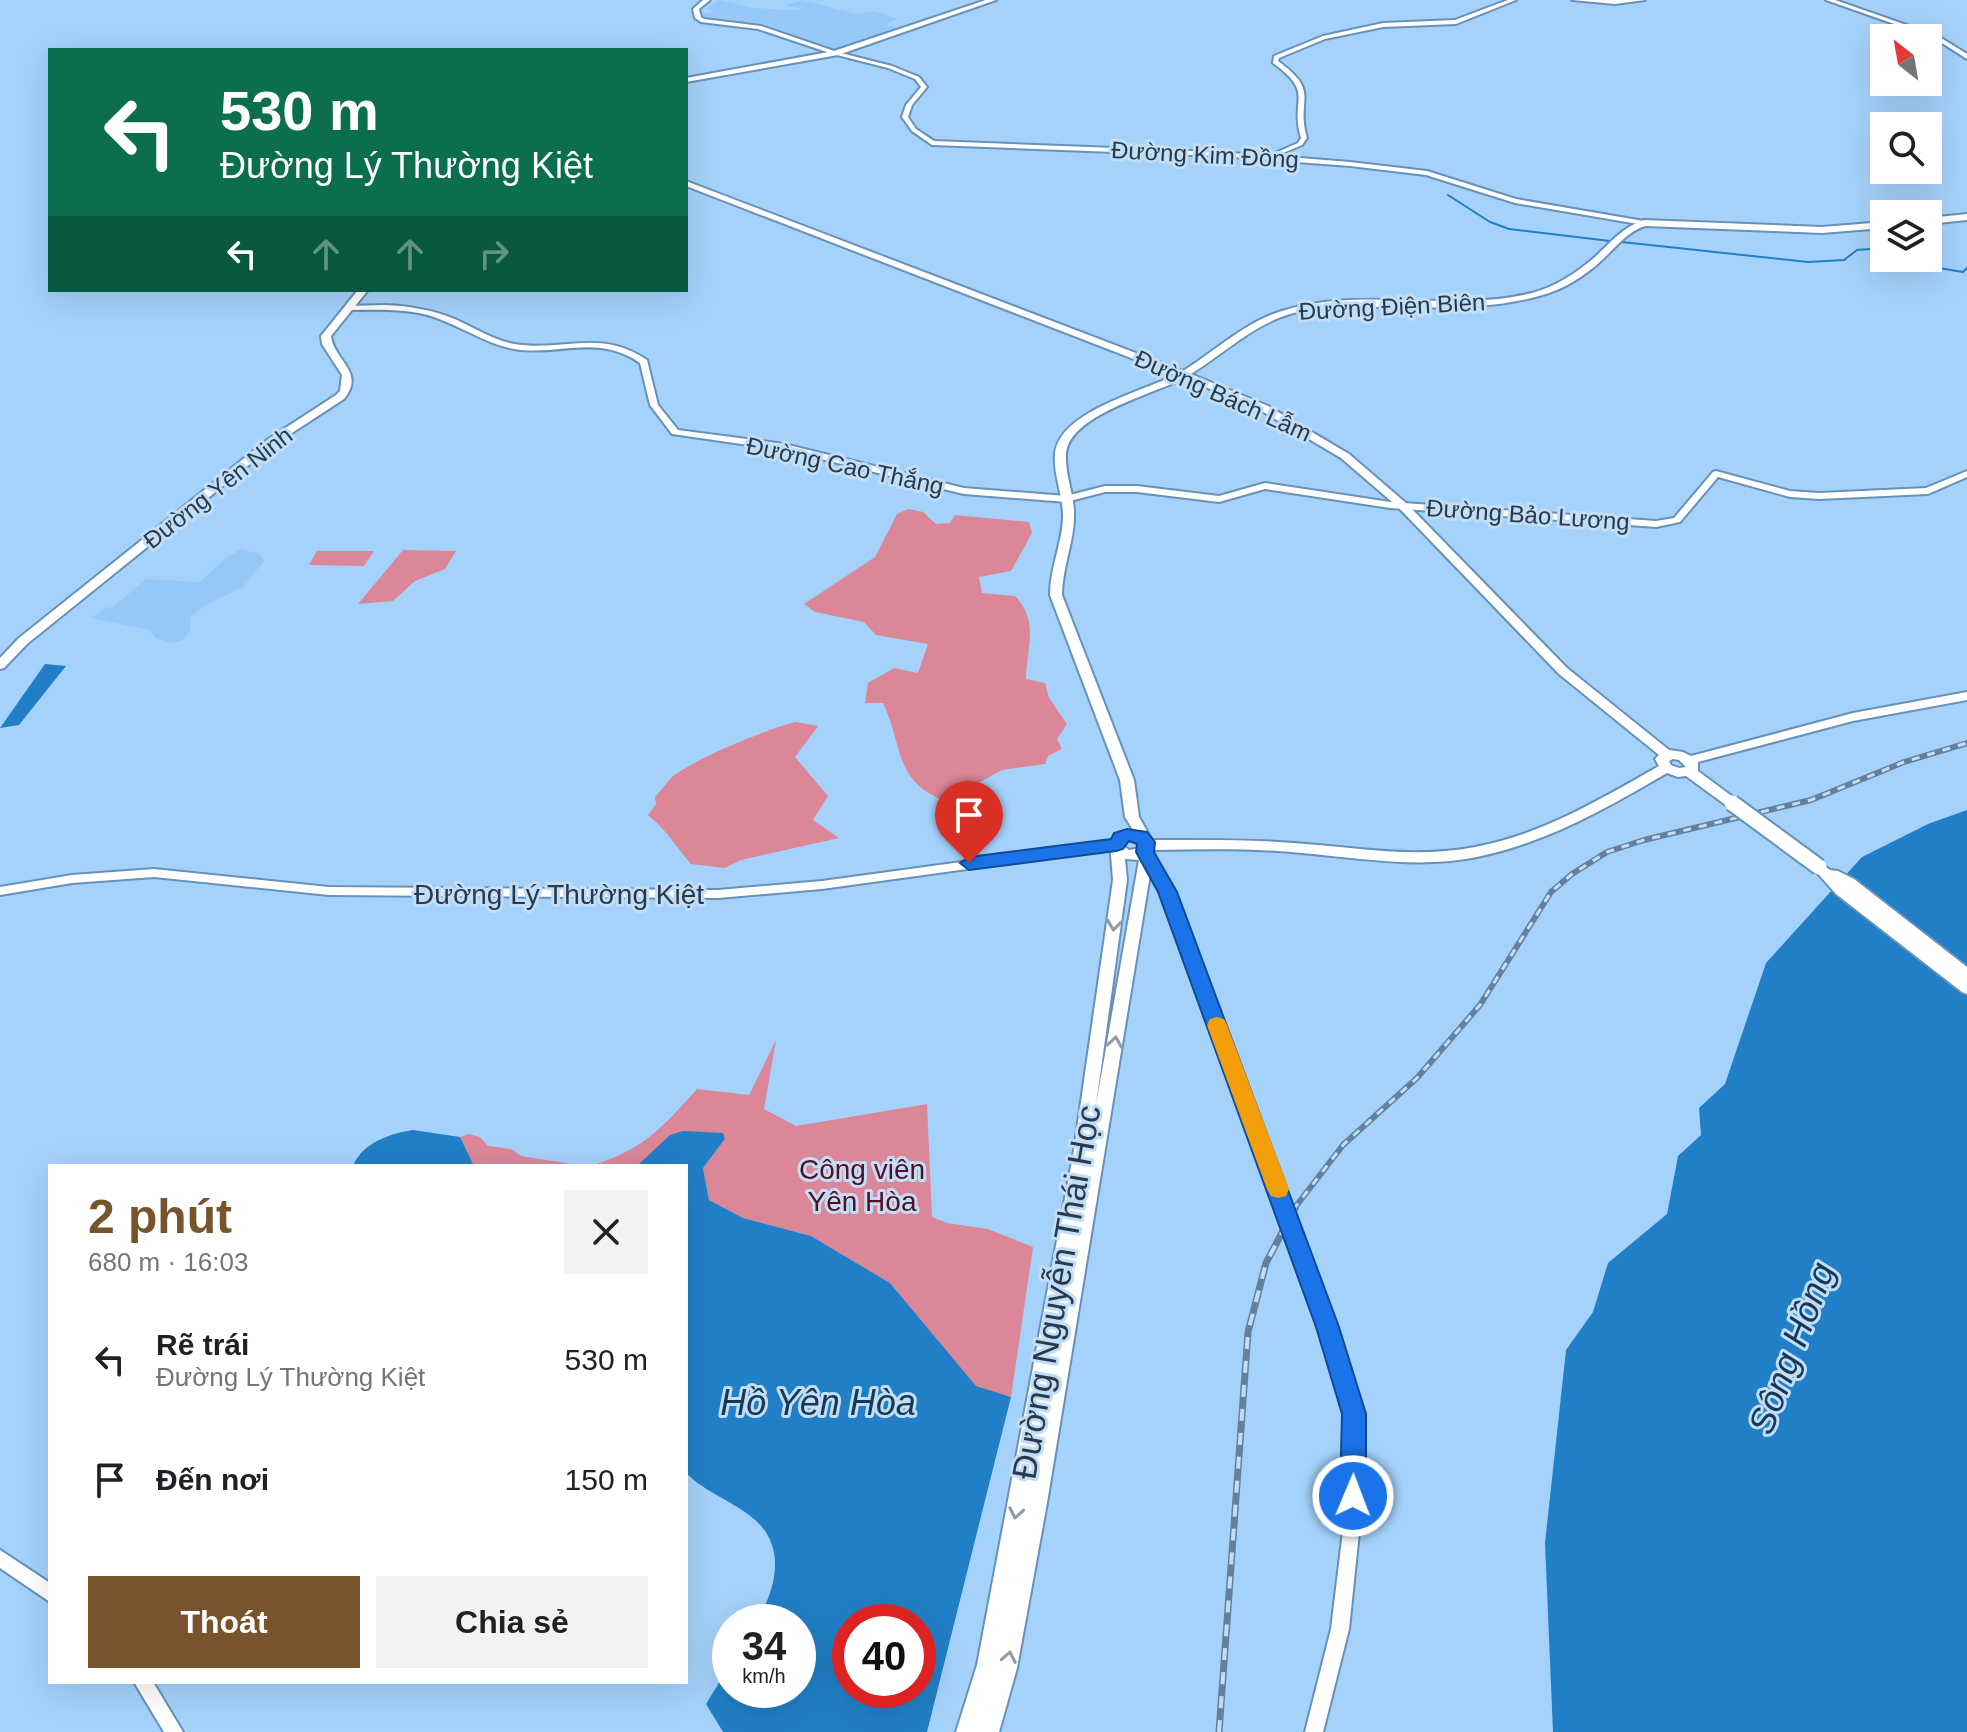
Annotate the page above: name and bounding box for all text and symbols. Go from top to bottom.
north arrow [1870,24,1942,96]
map controls [1870,24,1942,272]
text: 530 m [220,79,379,142]
icon: left [88,80,192,184]
button: search [1870,112,1942,184]
street label: Đường Kim Đồng [1111,136,1300,173]
text: Đường Lý Thường Kiệt [220,145,593,186]
button: layers [1870,200,1942,272]
icon: left [220,232,264,276]
icon: ahead [304,232,348,276]
icon: ahead [388,232,432,276]
icon: right [472,232,516,276]
street label: Đường Điện Biên [1298,288,1486,325]
street label: Đường Bách Lẫm [1131,344,1316,447]
street label: Đường Yên Ninh [138,421,297,554]
street label: Đường Cao Thắng [744,431,946,500]
street label: Đường Bảo Lương [1425,494,1631,535]
pin [935,781,1003,863]
icon: arrive [947,793,991,837]
street label: Đường Lý Thường Kiệt [414,879,704,910]
one-way arrow [1106,918,1123,932]
one-way arrow [1105,1035,1122,1049]
street label: Đường Nguyễn Thái Học [1004,1102,1108,1482]
park label: Công viên Yên Hòa [799,1154,925,1217]
text: 2 phút [88,1190,232,1243]
button: close [564,1190,648,1274]
text: 680 m · 16:03 [88,1247,248,1277]
water label: Sông Hồng [1740,1257,1843,1440]
text: Rẽ trái [156,1328,249,1361]
icon: left [88,1338,132,1382]
text: 530 m [565,1343,648,1376]
text: Đường Lý Thường Kiệt [156,1362,425,1392]
water label: Hồ Yên Hòa [720,1382,916,1423]
position arrow [1311,1454,1395,1538]
icon: arrive [88,1458,132,1502]
text: Đến nơi [156,1463,269,1496]
text: 150 m [565,1463,648,1496]
one-way arrow [1008,1506,1025,1520]
button: Thoát [88,1576,360,1668]
button: Chia sẻ [376,1576,648,1668]
speed limit sign: 40 [832,1604,936,1708]
text: 34 [742,1624,786,1668]
one-way arrow [1000,1651,1017,1664]
text: km/h [742,1665,786,1687]

